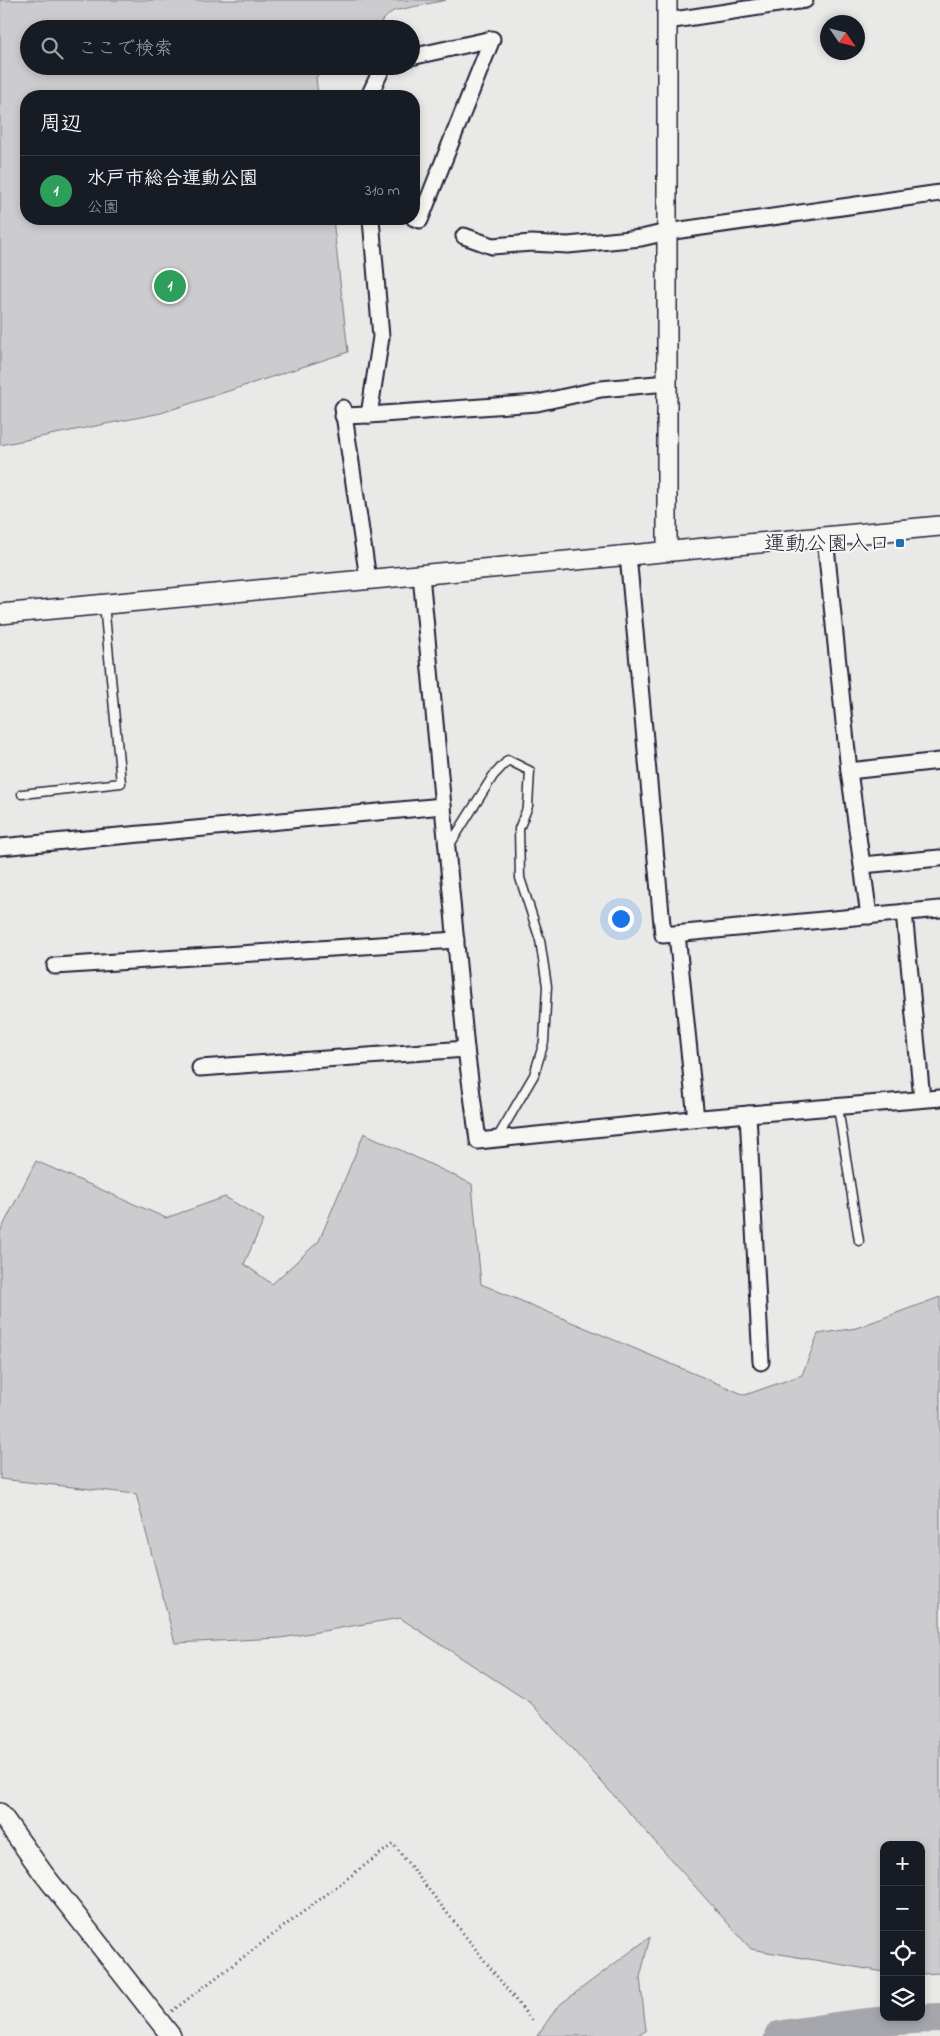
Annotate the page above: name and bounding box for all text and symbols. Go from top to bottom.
north arrow [820,15,865,60]
search box [20,20,420,75]
icon: search [38,34,66,62]
text: ここで検索 [78,36,173,63]
text: 周辺 [40,110,82,140]
text: 水戸市総合運動公園 [87,166,258,193]
text: 1 [53,179,59,203]
text: 310 m [365,179,400,203]
text: 公園 [87,196,119,220]
pin: 1 [154,267,186,305]
place label: 運動公園入口 [764,530,890,560]
marker: 運動公園入口 [894,537,906,549]
your location [608,906,634,932]
map controls [880,1841,925,2021]
button: + [880,1841,925,1886]
button: − [880,1886,925,1931]
button: locate [880,1931,925,1976]
button: layers [880,1976,925,2021]

